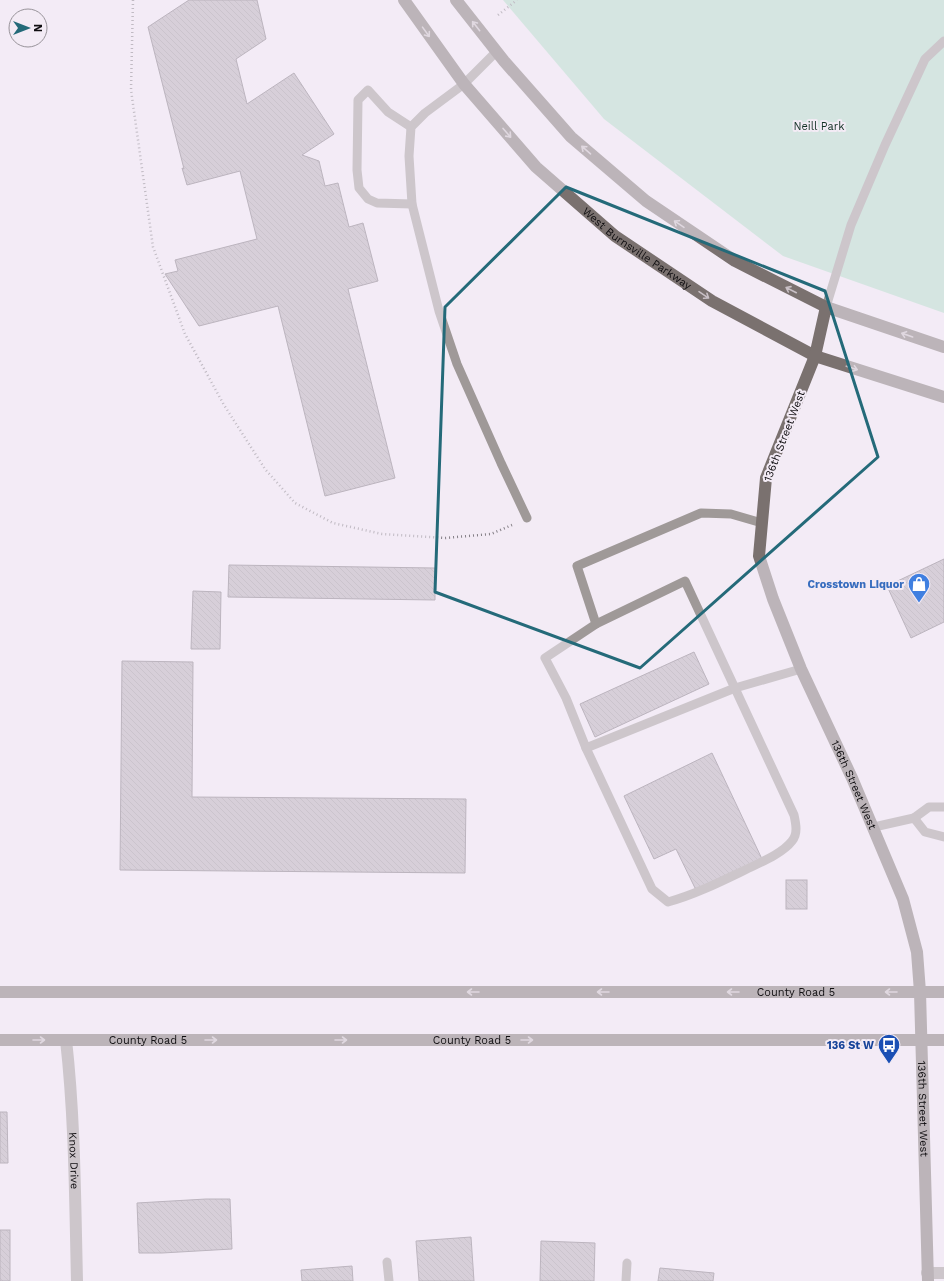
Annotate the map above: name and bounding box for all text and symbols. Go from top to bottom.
north arrow [8,8,48,48]
one-way arrow [472,20,481,31]
text: N [31,24,44,32]
one-way arrow [422,26,431,37]
park label: Neill Park [793,120,845,133]
one-way arrow [503,128,512,139]
one-way arrow [581,145,592,154]
street label: West Burnsville Parkway [580,205,694,293]
one-way arrow [674,220,685,228]
one-way arrow [785,285,797,293]
one-way arrow [698,291,709,299]
one-way arrow [901,331,914,338]
one-way arrow [846,364,858,372]
street label: 136th Street West [761,389,808,483]
shop icon: Crosstown Liquor [906,571,932,604]
place label: Crosstown Liquor [808,578,904,591]
street label: 136th Street West [828,738,879,832]
street label: County Road 5 [757,986,835,999]
one-way arrow [467,988,480,996]
one-way arrow [597,988,610,996]
one-way arrow [727,988,740,996]
one-way arrow [885,988,898,996]
bus stop icon: 136 St W [876,1032,902,1065]
street label: County Road 5 [109,1034,187,1047]
street label: County Road 5 [433,1034,511,1047]
one-way arrow [32,1036,45,1044]
one-way arrow [204,1036,217,1044]
one-way arrow [334,1036,347,1044]
one-way arrow [520,1036,533,1044]
place label: 136 St W [827,1039,874,1052]
street label: 136th Street West [915,1060,931,1157]
street label: Knox Drive [66,1132,81,1190]

